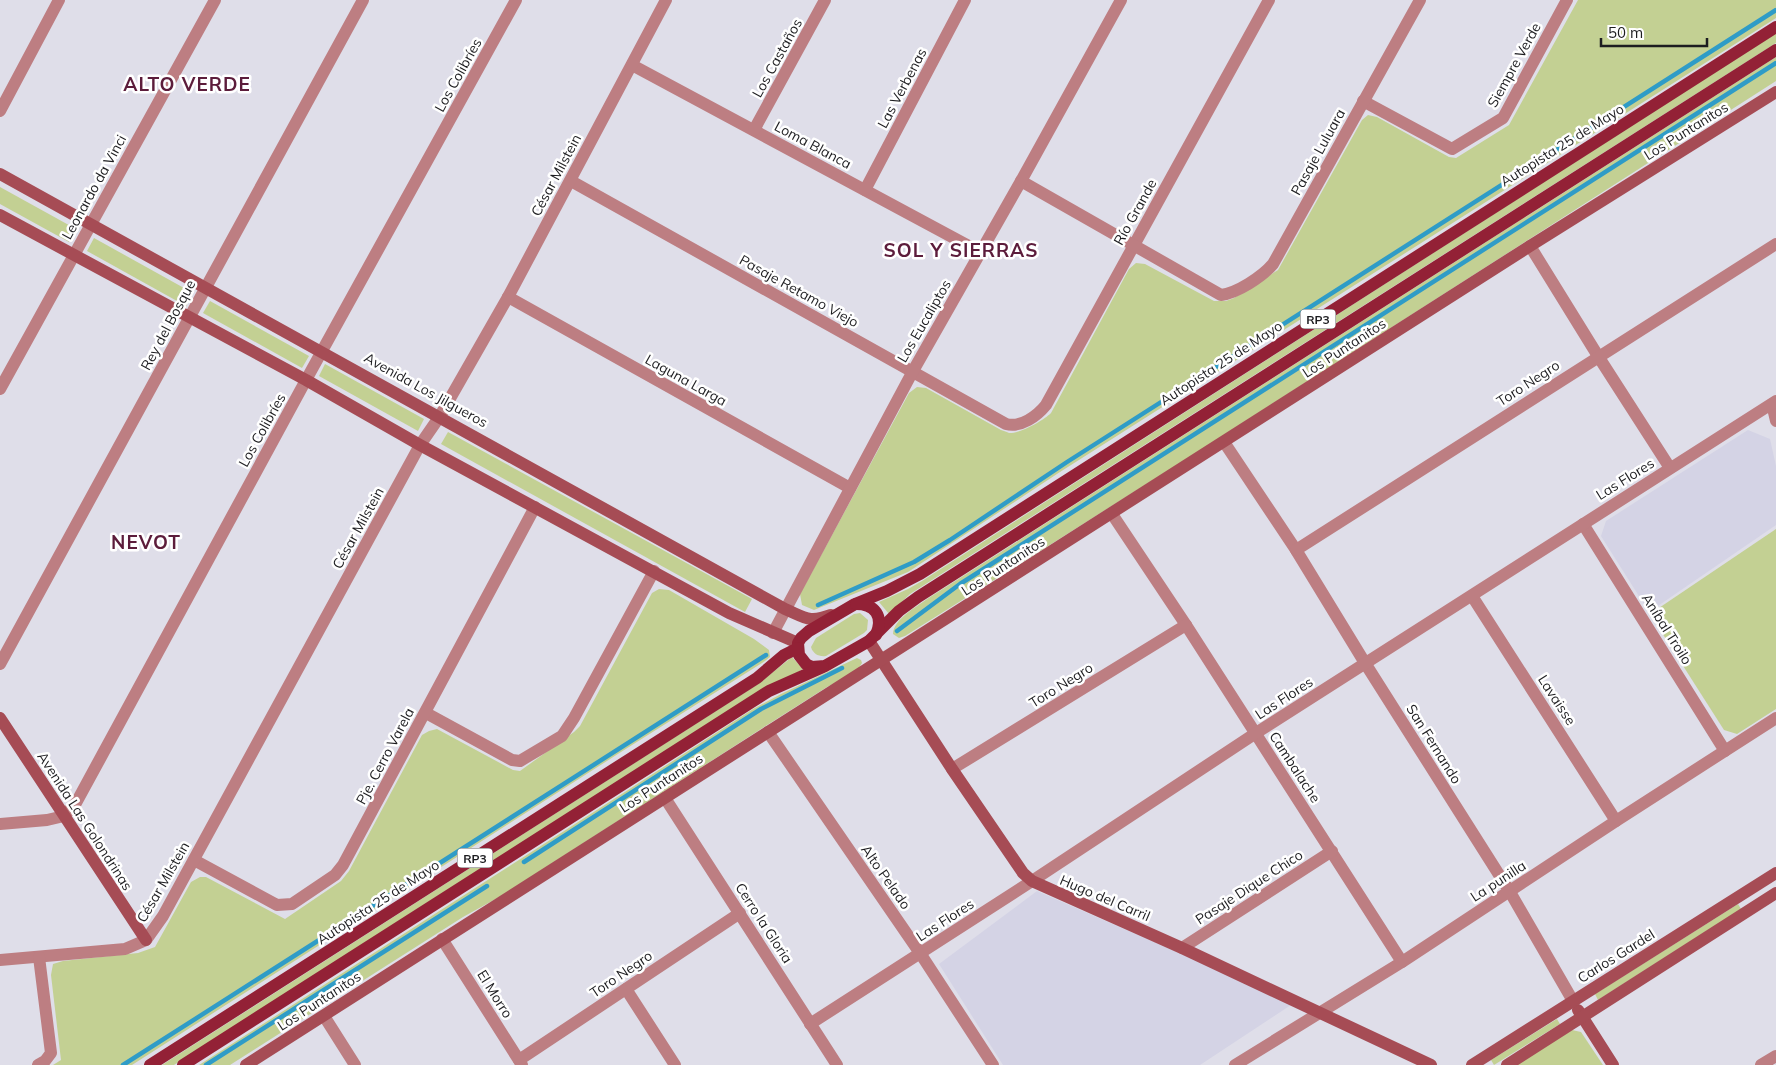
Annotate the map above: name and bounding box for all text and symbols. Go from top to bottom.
street label: Los Castaños [748,15,806,101]
scale bar [1601,15,1707,47]
street label: Siempre Verde [1483,19,1545,111]
text: 50 m [1608,23,1643,42]
street label: Los Colibríes [430,35,486,115]
street label: Las Verbenas [873,45,931,131]
district label: ALTO VERDE [123,72,251,96]
street label: Los Puntanitos [1640,98,1732,164]
street label: Autopista 25 de Mayo [1497,100,1627,190]
street label: Pasaje Luluara [1287,106,1349,198]
street label: Loma Blanca [771,117,855,173]
street label: César Milstein [527,131,585,219]
street label: Leonardo da Vinci [58,132,130,242]
street label: Río Grande [1110,176,1160,248]
district label: SOL Y SIERRAS [884,238,1038,262]
street label: Pasaje Retamo Viejo [736,251,862,331]
street label: Los Eucaliptos [893,276,955,366]
street label: Rey del Bosque [137,277,199,373]
road number: RP3 [1300,310,1336,328]
street label: Los Puntanitos [1299,314,1389,382]
street label: Autopista 25 de Mayo [1156,317,1286,409]
street label: Avenida Los Jilgueros [361,349,491,431]
street label: Laguna Larga [642,350,730,410]
street label: Toro Negro [1493,356,1563,410]
street label: Los Colibríes [234,390,290,470]
street label: Las Flores [1593,454,1658,504]
street label: César Milstein [328,484,388,572]
district label: NEVOT [111,530,181,554]
street label: Los Puntanitos [958,532,1048,600]
street label: Aníbal Troilo [1638,590,1696,668]
street label: Toro Negro [1026,658,1096,712]
street label: Lavaisse [1534,671,1580,729]
street label: Las Flores [1252,673,1316,723]
street label: San Fernando [1402,701,1466,787]
street label: Pje. Cerro Varela [352,705,418,807]
street label: Cambalache [1265,728,1325,806]
street label: Avenida Las Golondrinas [33,748,137,894]
street label: Los Puntanitos [616,749,706,817]
street label: César Milstein [133,838,193,926]
street label: Alto Pelado [857,841,915,913]
street label: Pasaje Dique Chico [1192,846,1306,928]
road number: RP3 [458,848,492,868]
street label: Autopista 25 de Mayo [313,856,443,948]
street label: La punilla [1467,856,1529,906]
street label: Hugo del Carril [1057,871,1153,925]
street label: Cerro la Gloria [731,879,797,967]
street label: Las Flores [913,895,977,945]
street label: Carlos Gardel [1574,925,1658,987]
street label: Toro Negro [586,947,656,1001]
street label: Los Puntanitos [274,967,364,1035]
street label: El Morro [473,967,517,1021]

